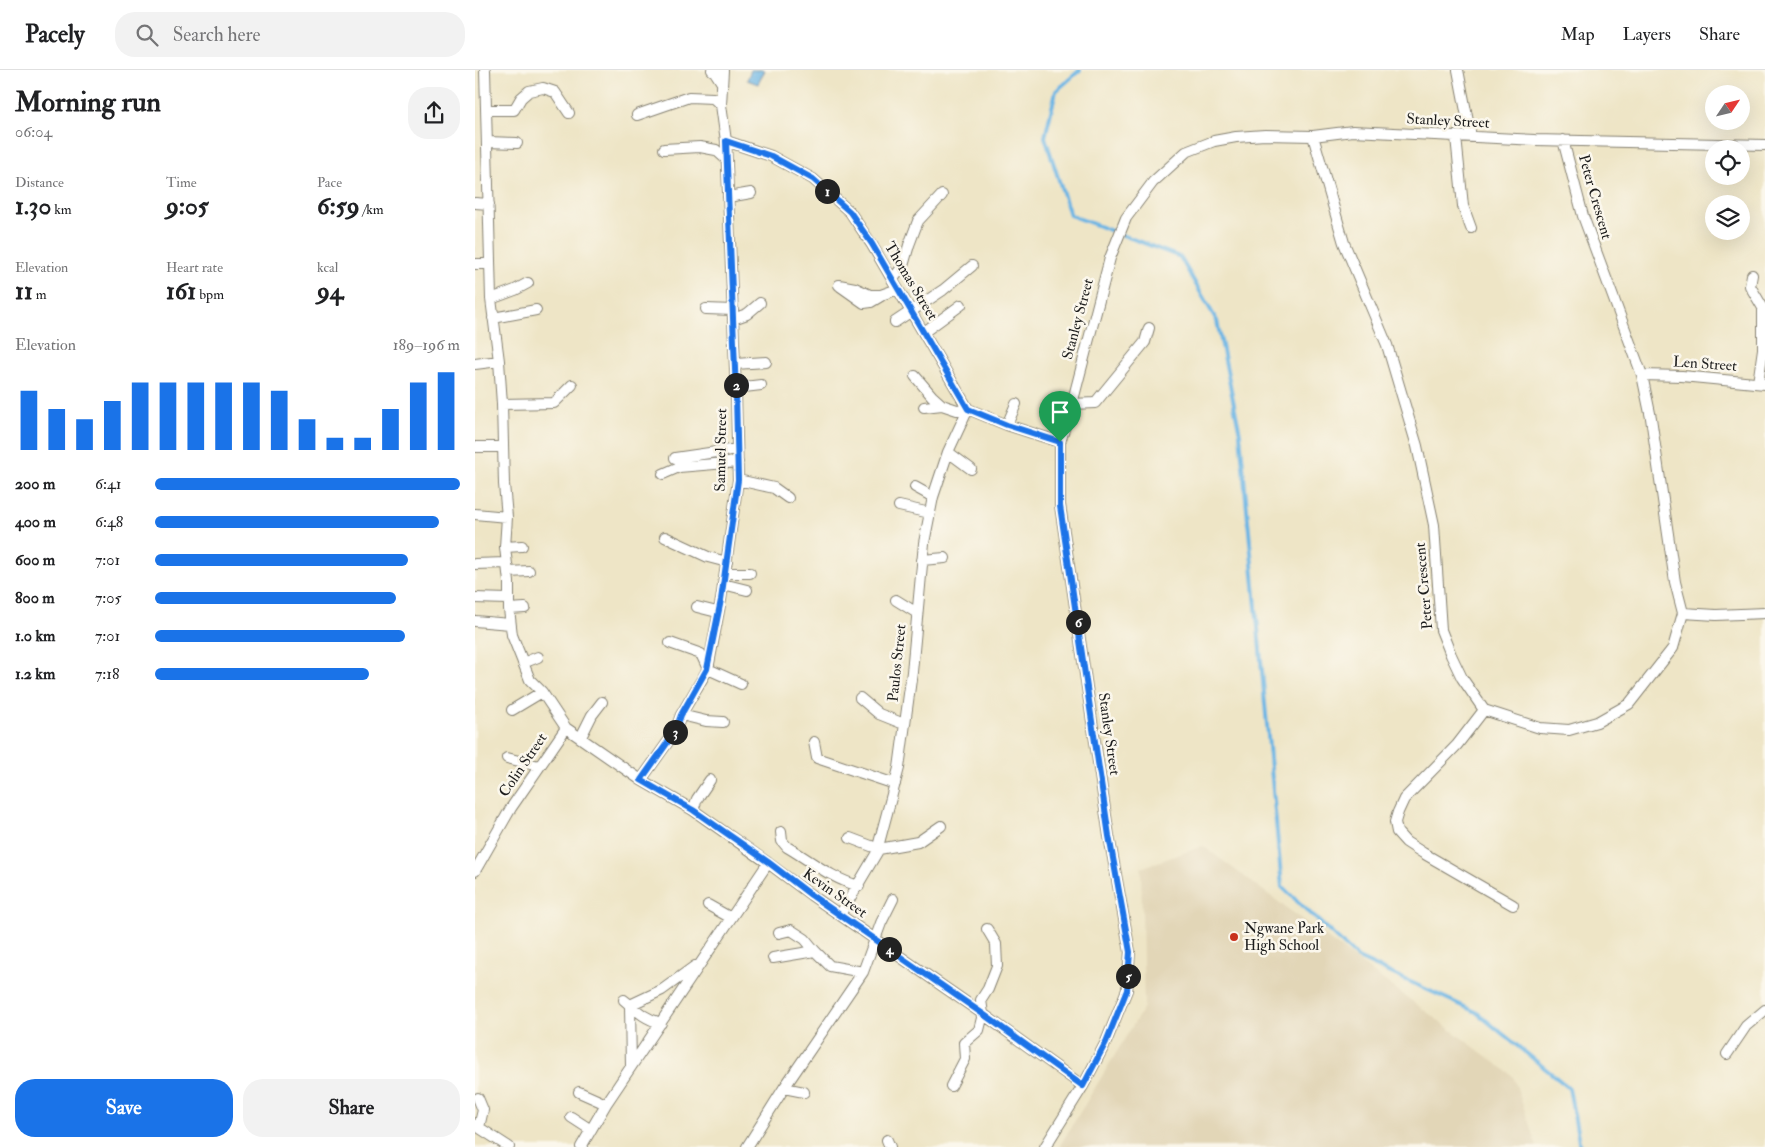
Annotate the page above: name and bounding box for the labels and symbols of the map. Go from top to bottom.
north arrow [1705,85,1750,130]
street label: Stanley Street [1406,109,1490,133]
street label: Peter Crescent [1574,152,1616,242]
pin: 1 [815,178,839,204]
street label: Thomas Street [880,238,942,324]
street label: Stanley Street [1058,276,1098,362]
street label: Len Street [1672,352,1738,376]
pin: 2 [723,372,749,398]
pin [1039,391,1081,442]
street label: Samuel Street [711,408,731,492]
street label: Peter Crescent [1411,542,1437,630]
pin: 6 [1065,610,1091,634]
street label: Paulos Street [883,623,911,703]
street label: Stanley Street [1094,692,1124,777]
pin: 3 [663,720,687,744]
street label: Colin Street [495,729,551,801]
street label: Kevin Street [799,864,871,922]
place label: Ngwane Park High School [1244,919,1324,955]
marker: Ngwane Park High School [1228,931,1240,943]
pin: 4 [877,936,901,962]
pin: 5 [1115,964,1141,988]

